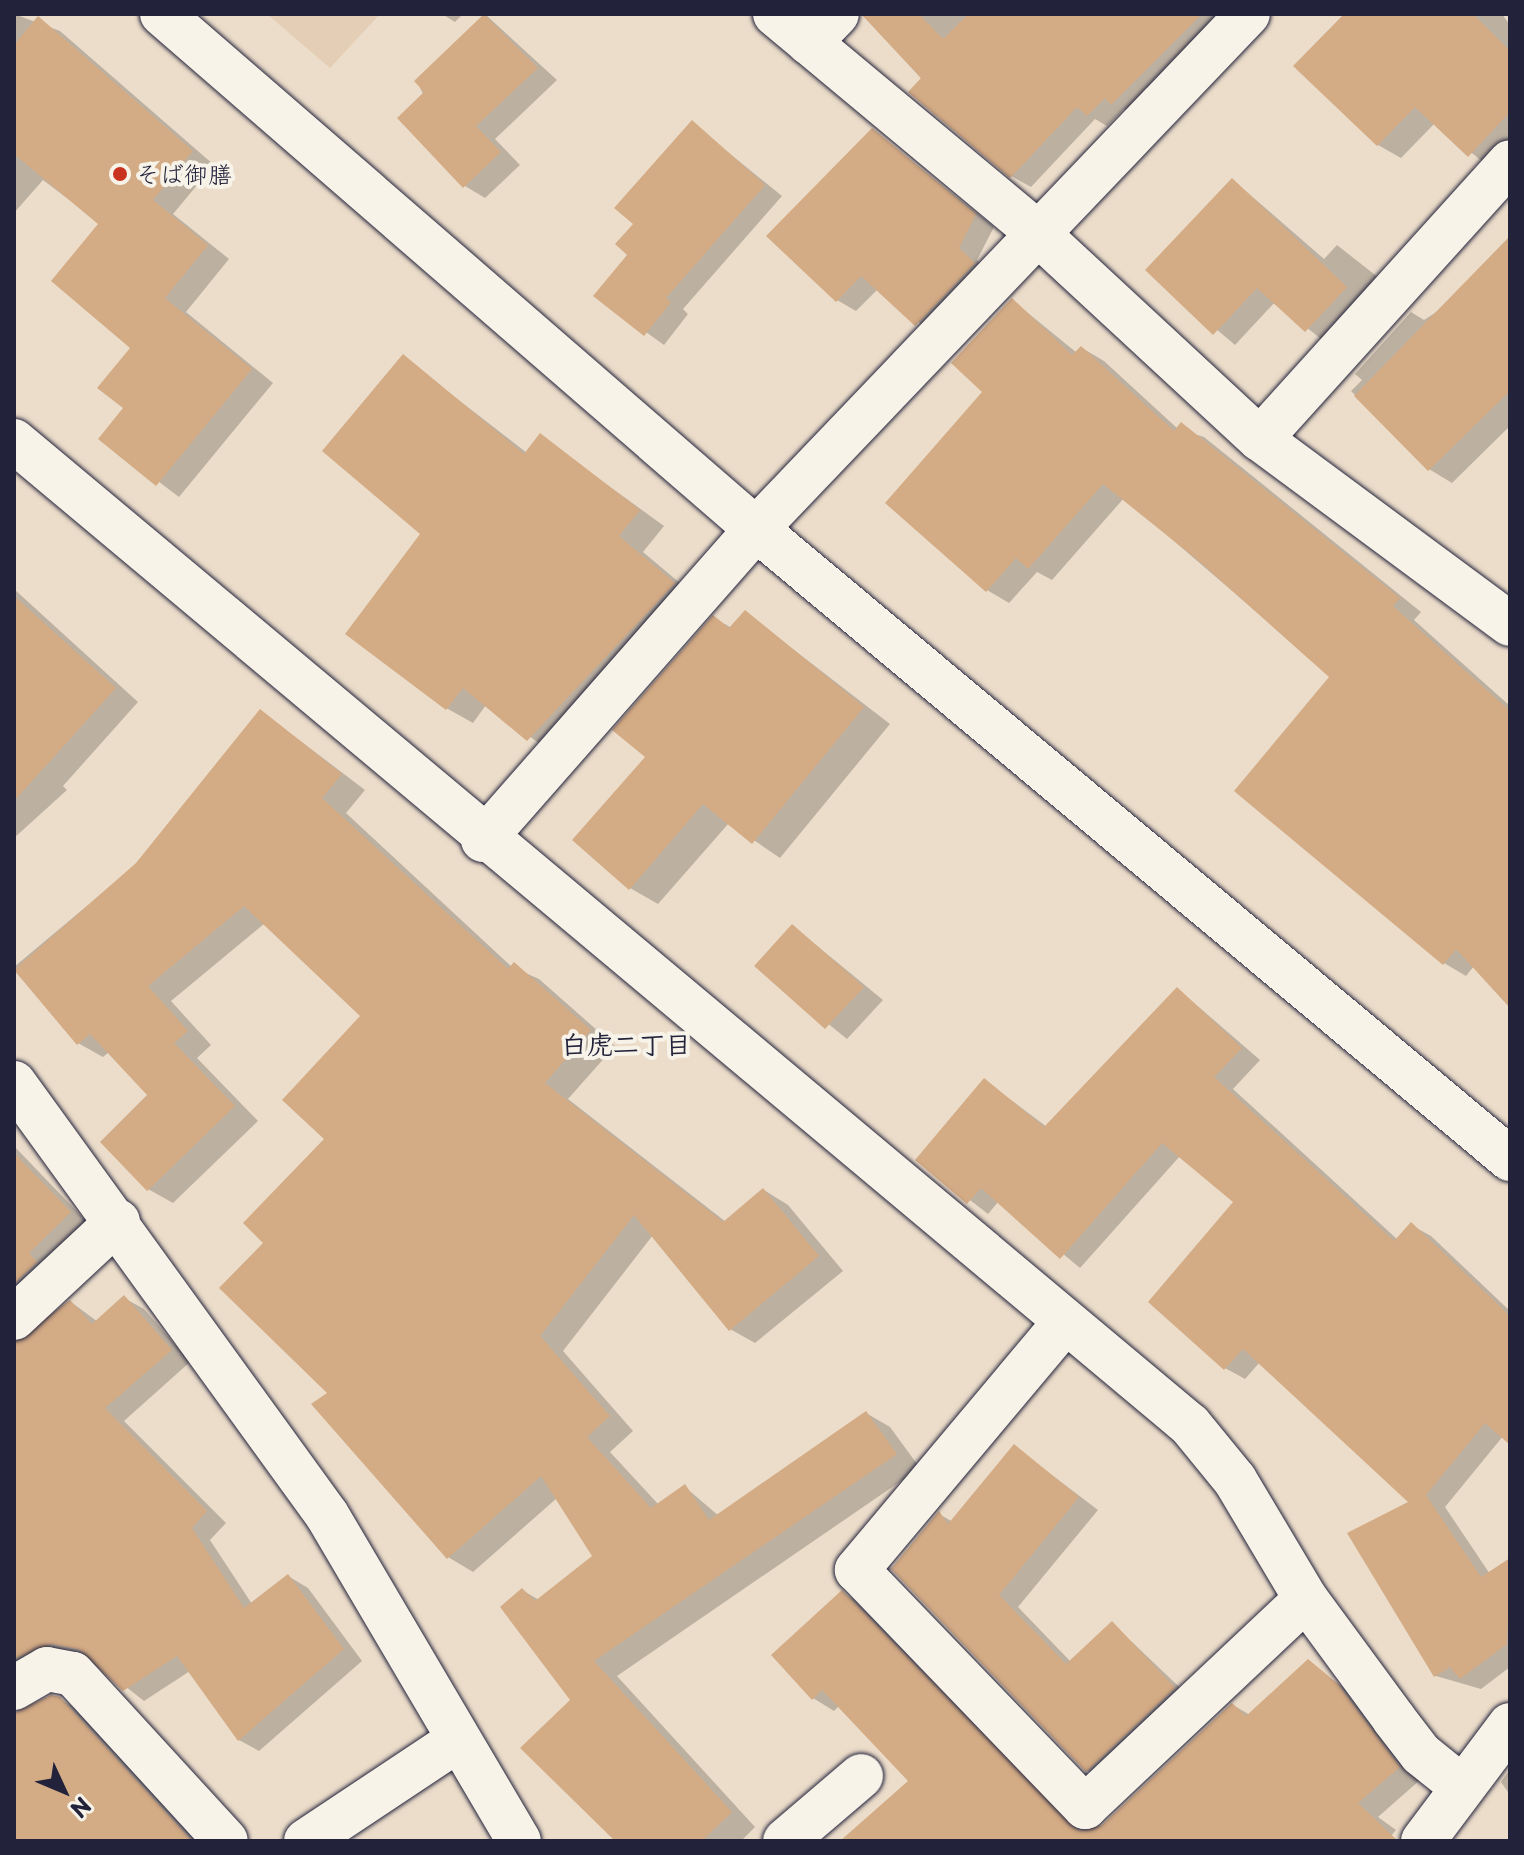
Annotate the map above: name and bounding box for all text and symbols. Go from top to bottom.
place label: そば御膳 [136,160,232,188]
marker: そば御膳 [111,165,129,183]
district label: 白虎二丁目 [561,1028,691,1060]
north arrow [24,1751,104,1831]
text: N [64,1790,100,1826]

